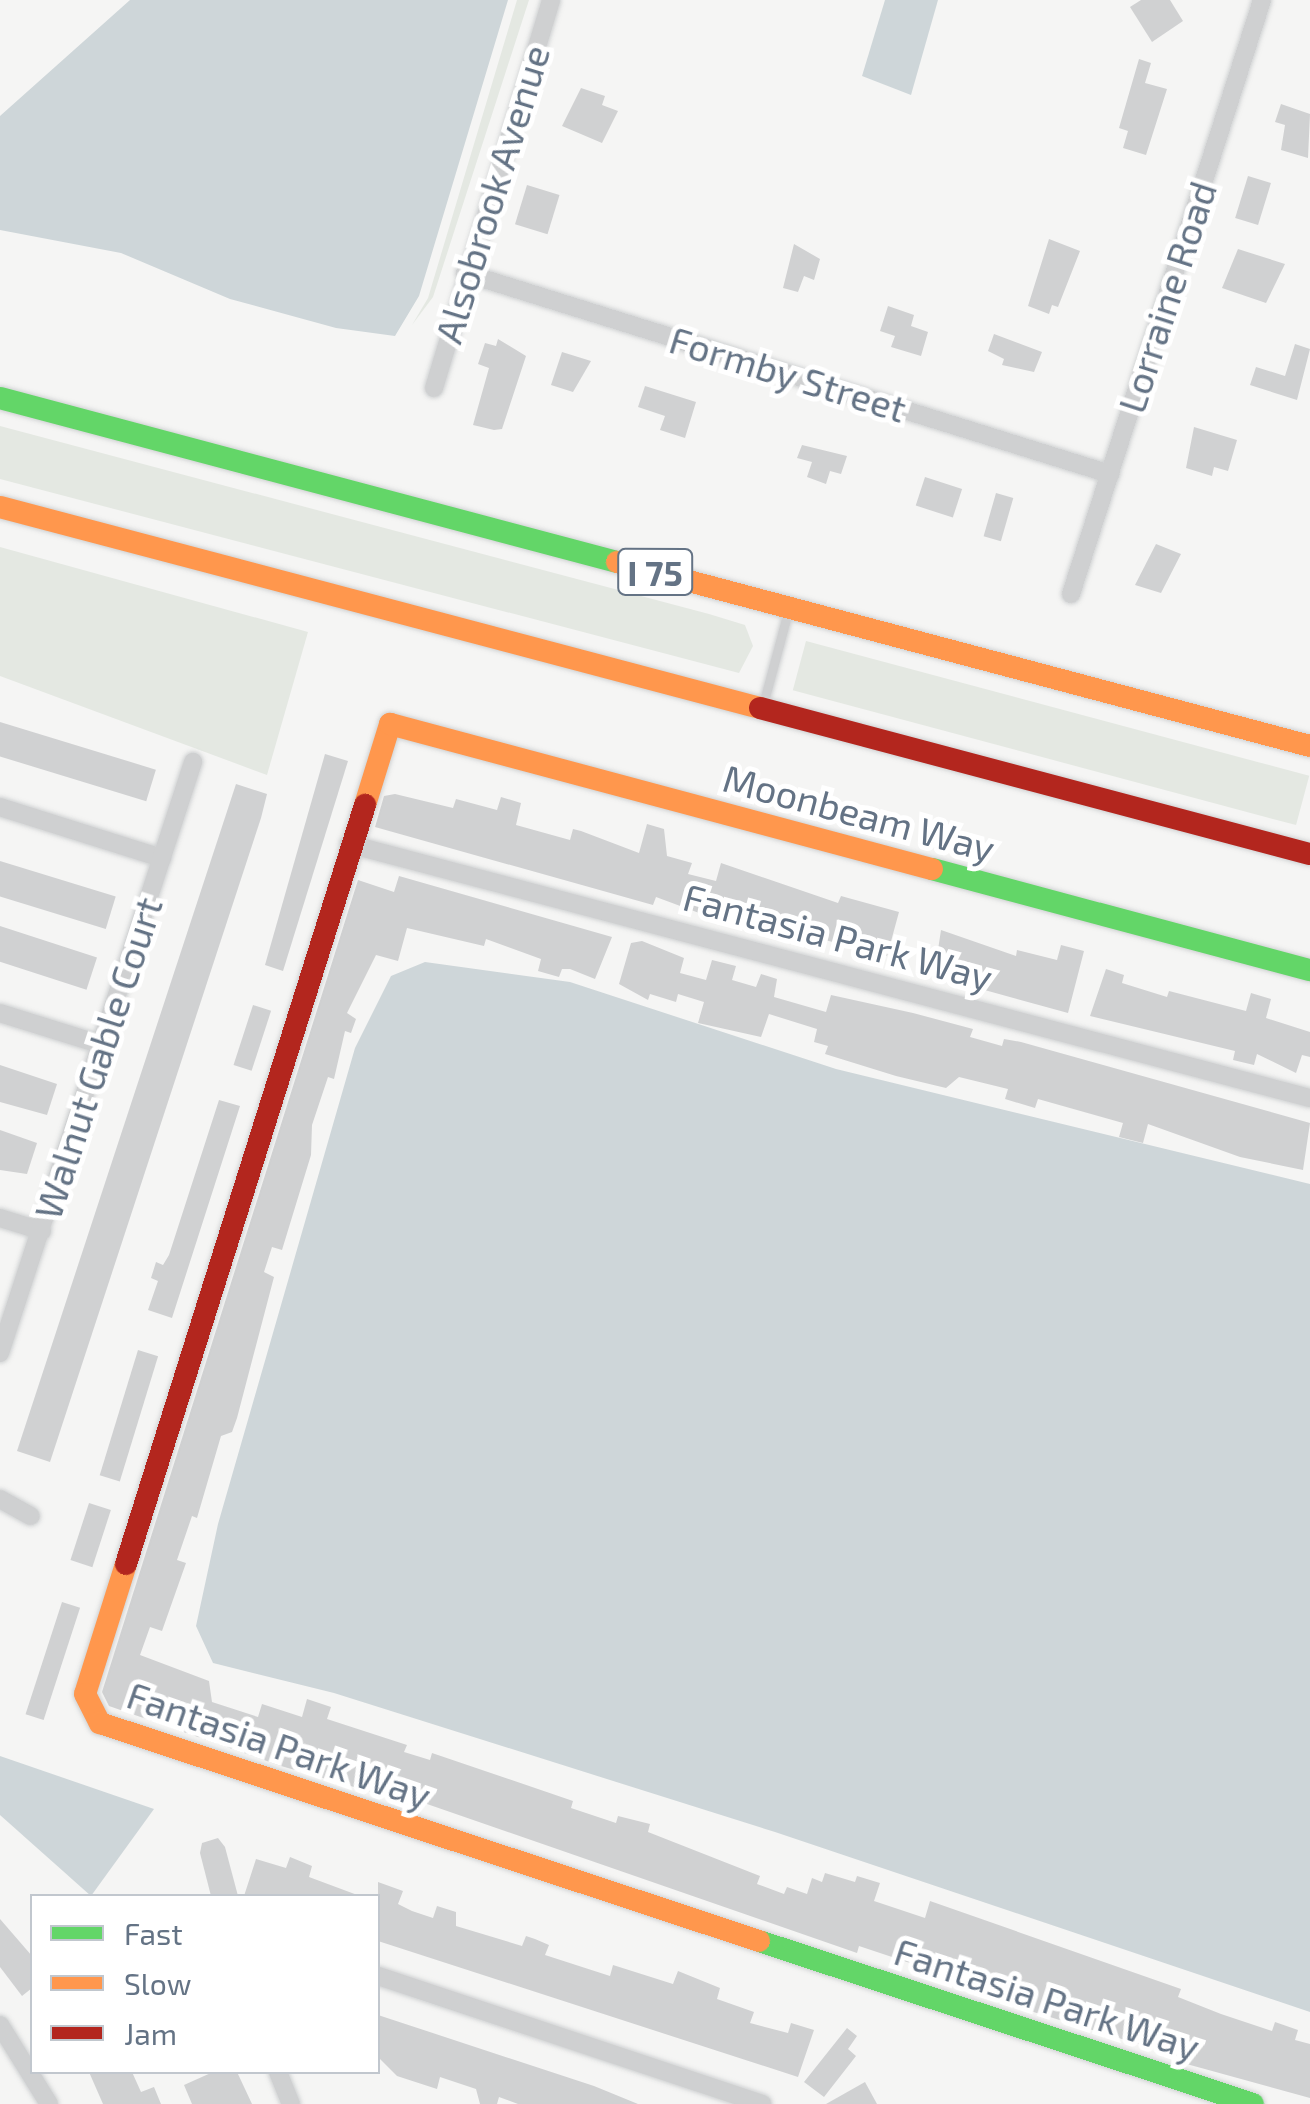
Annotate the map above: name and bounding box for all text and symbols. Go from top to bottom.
street label: Alsobrook Avenue [425,39,559,349]
street label: Lorraine Road [1108,176,1226,418]
street label: Formby Street [664,316,912,432]
road number: I 75 [615,542,695,602]
street label: Moonbeam Way [718,755,1000,871]
street label: Fantasia Park Way [678,874,998,1000]
street label: Walnut Gable Court [24,891,172,1225]
street label: Fantasia Park Way [121,1672,437,1818]
legend [30,1894,380,2074]
text: Fast [124,1915,183,1951]
street label: Fantasia Park Way [888,1928,1206,2070]
text: Slow [124,1965,191,2001]
text: Jam [124,2015,177,2051]

